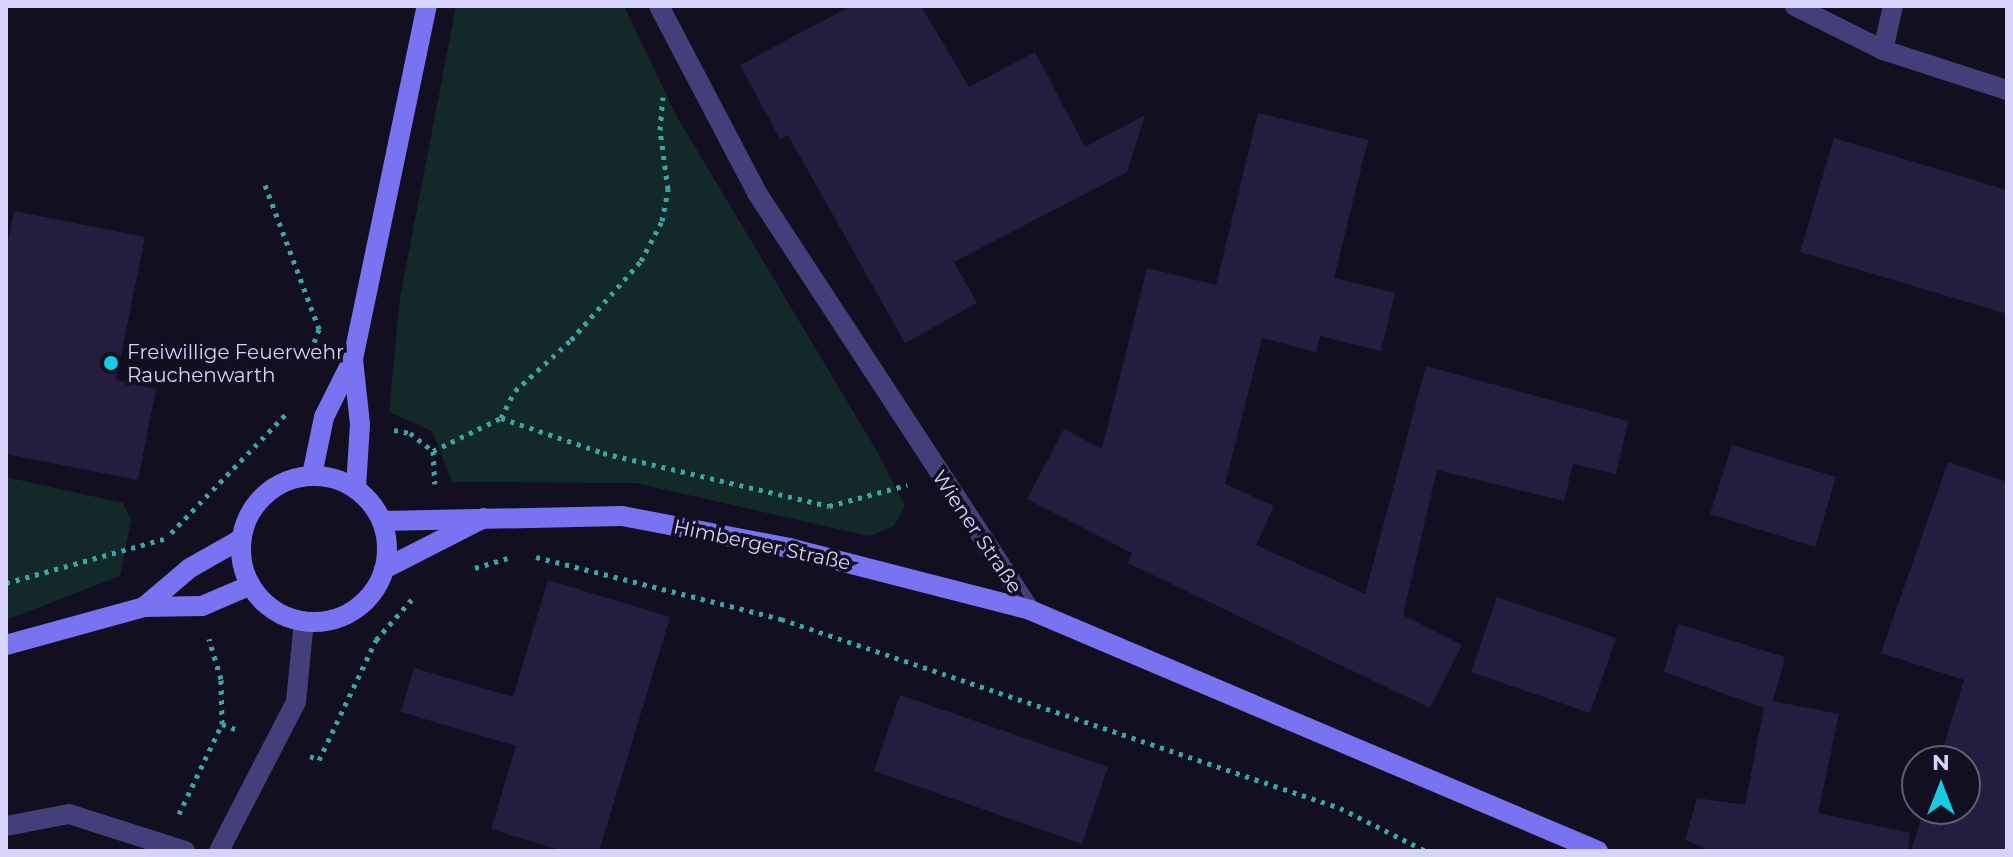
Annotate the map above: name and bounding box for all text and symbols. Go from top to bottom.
place label: Freiwillige Feuerwehr Rauchenwarth [127,340,344,387]
marker: Freiwillige Feuerwehr Rauchenwarth [102,354,120,372]
street label: Wiener Straße [927,466,1027,598]
street label: Himberger Straße [671,515,853,575]
north arrow [1901,745,1981,825]
text: N [1932,749,1950,776]

